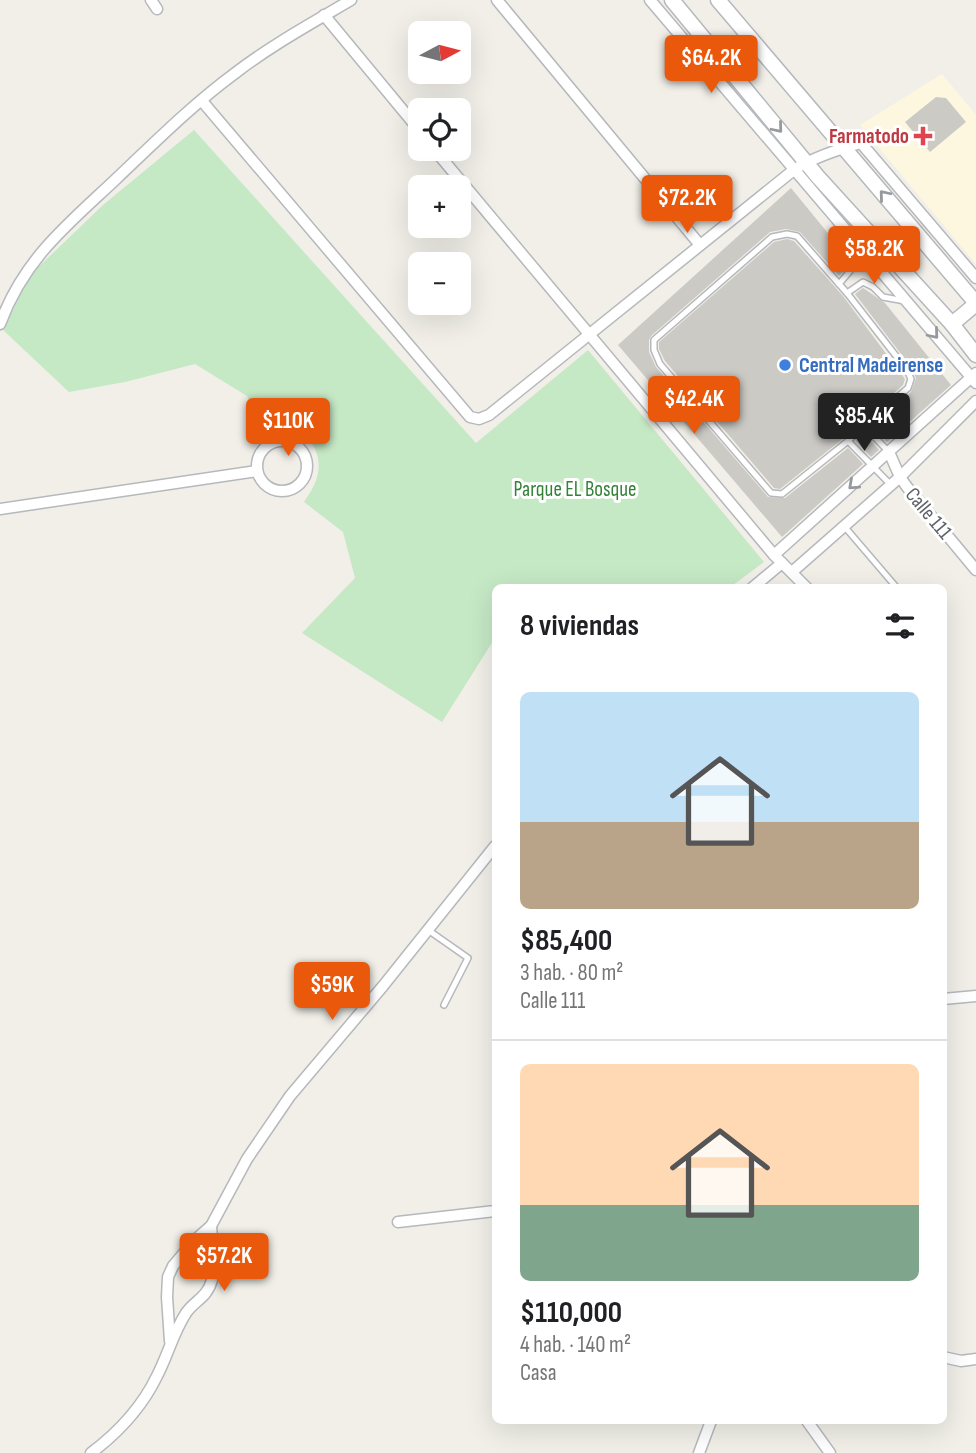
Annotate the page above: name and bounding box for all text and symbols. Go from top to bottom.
north arrow [408,21,471,84]
map controls [408,21,471,315]
pin: $64.2K [654,36,768,95]
text: $64.2K [681,44,741,72]
button: locate [408,98,471,161]
one-way arrow [770,120,782,133]
place label: Farmatodo [829,124,909,149]
marker: Farmatodo [915,128,931,144]
button: + [408,175,471,238]
pin: $72.2K [630,176,744,235]
text: $72.2K [658,184,716,212]
one-way arrow [880,190,893,203]
pin: $58.2K [817,226,931,286]
text: $58.2K [844,235,904,263]
button: − [408,252,471,315]
one-way arrow [926,325,938,338]
place label: Central Madeirense [799,353,943,378]
marker: Central Madeirense [777,357,793,373]
pin: $42.4K [637,376,751,436]
text: $42.4K [664,385,724,413]
pin: $85.4K [807,393,921,453]
pin: $110K [239,398,337,458]
text: $85.4K [834,402,894,430]
text: $110K [262,407,314,435]
park label: Parque EL Bosque [514,477,636,502]
one-way arrow [848,477,861,489]
street label: Calle 111 [900,482,958,545]
icon: filters [881,607,919,645]
text: 8 viviendas [520,608,639,644]
icon: home [657,738,783,864]
text: $85,400 [520,923,612,959]
text: 3 hab. · 80 m² [520,959,623,987]
pin: $59K [291,962,373,1022]
text: $59K [310,971,354,999]
text: Calle 111 [520,987,585,1015]
icon: home [657,1110,783,1236]
pin: $57.2K [167,1234,281,1293]
text: $57.2K [196,1242,252,1270]
text: $110,000 [520,1295,622,1331]
text: 4 hab. · 140 m² [520,1331,631,1359]
text: Casa [520,1359,557,1387]

